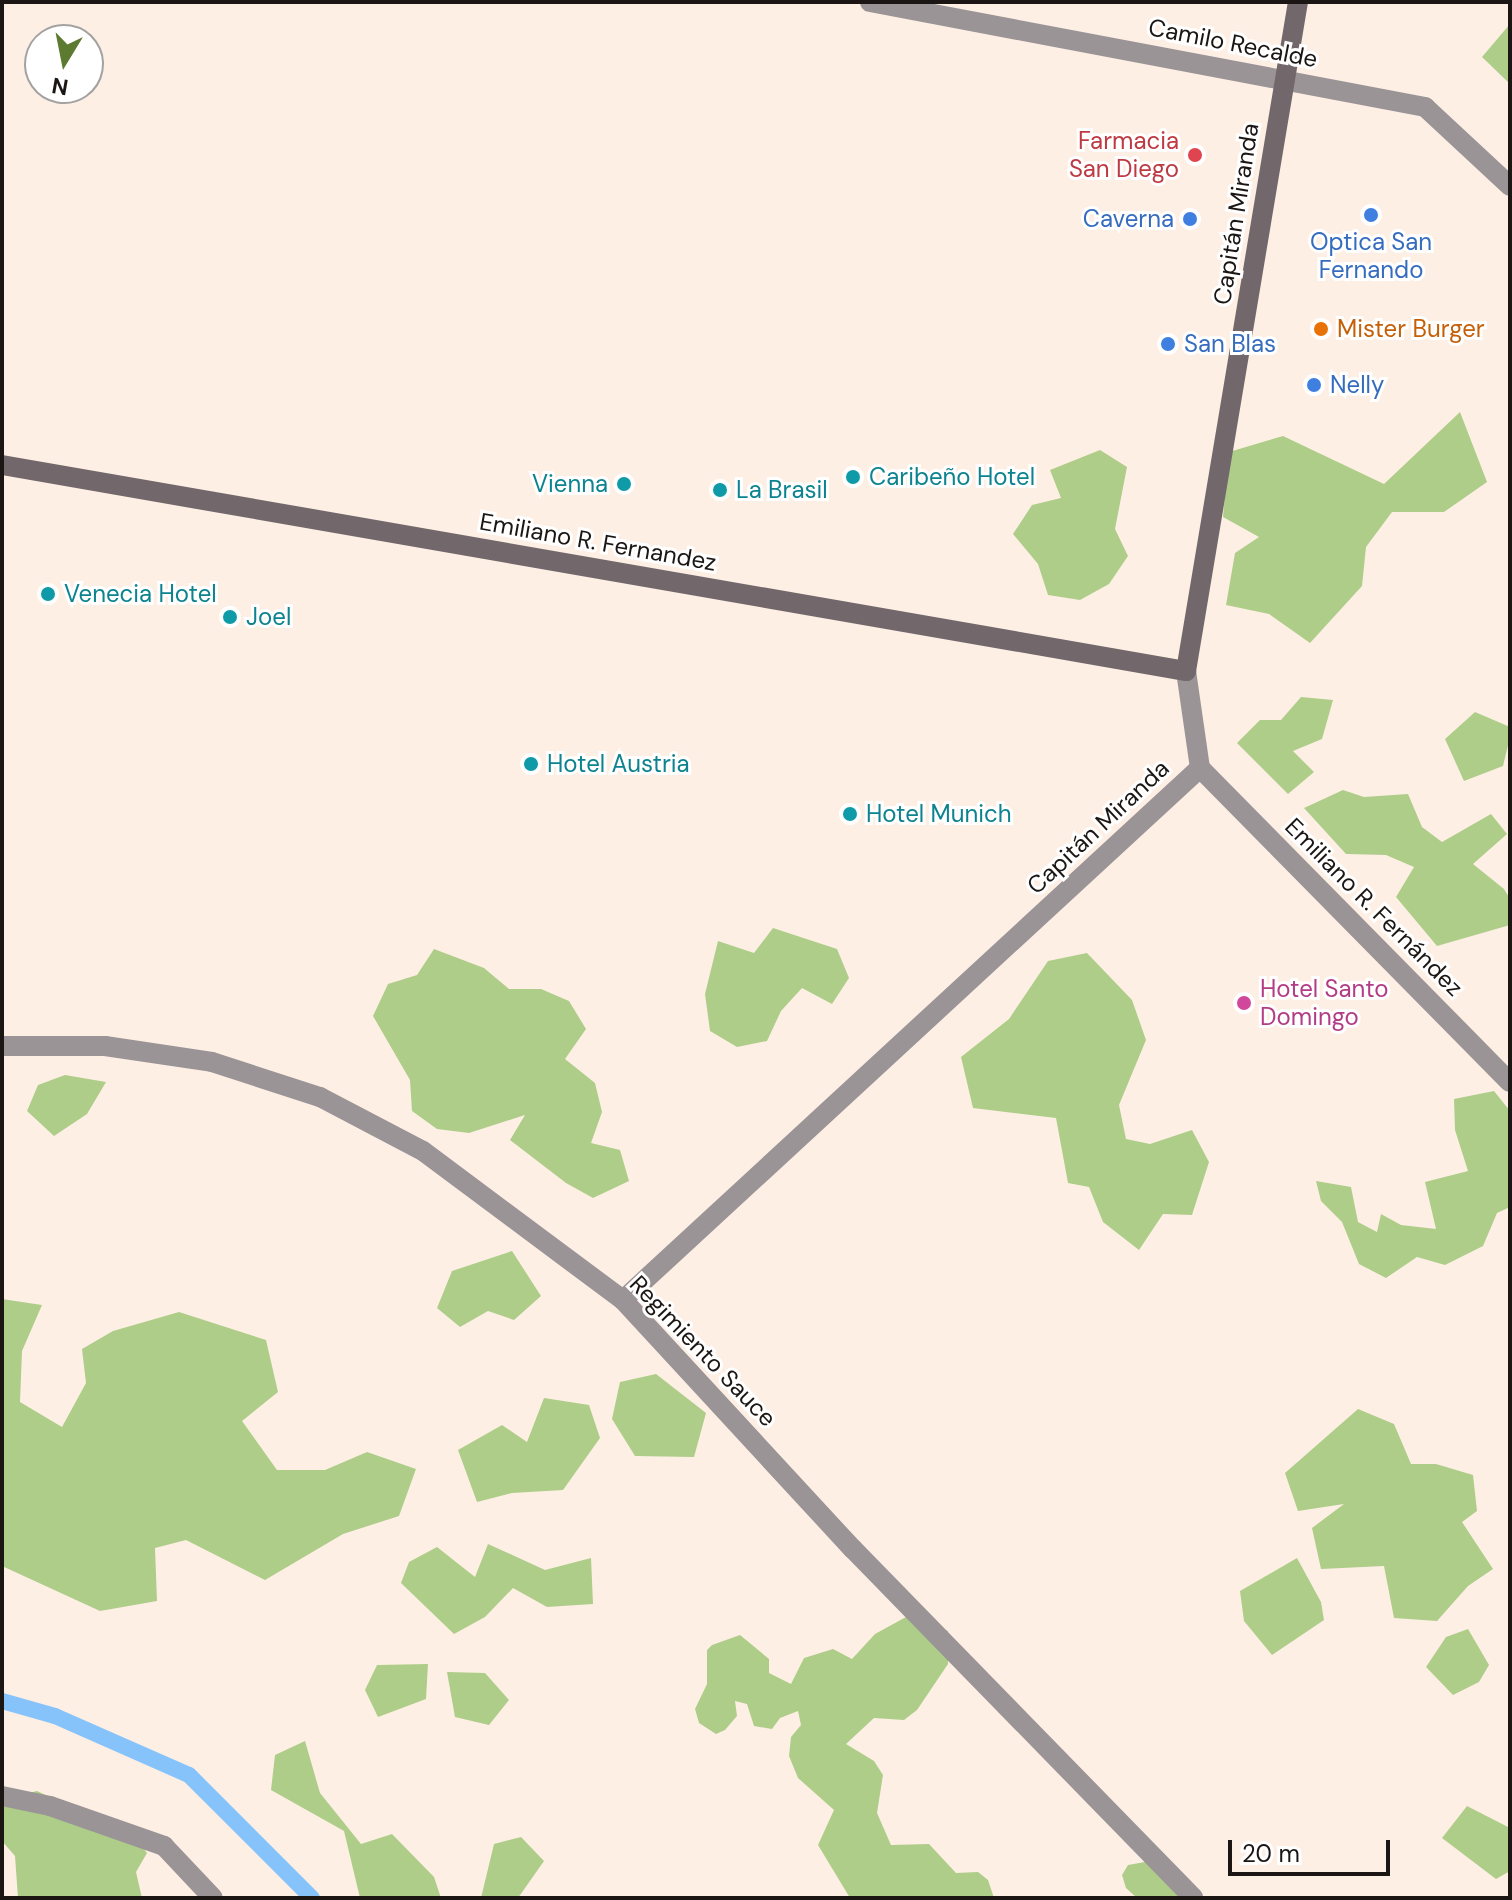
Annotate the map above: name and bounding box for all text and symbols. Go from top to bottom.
street label: Camilo Recalde [1146,13,1320,73]
north arrow [24,24,104,104]
text: N [50,70,71,102]
street label: Capitán Miranda [1207,121,1265,307]
place label: Farmacia San Diego [1069,127,1179,183]
marker: Farmacia San Diego [1186,146,1204,164]
place label: Caverna [1083,205,1174,233]
marker: Optica San Fernando [1362,206,1380,224]
marker: Caverna [1181,210,1199,228]
place label: Optica San Fernando [1310,228,1432,284]
place label: Mister Burger [1337,315,1485,343]
marker: Mister Burger [1312,320,1330,338]
place label: San Blas [1184,330,1276,358]
marker: San Blas [1159,335,1177,353]
place label: Nelly [1330,371,1384,399]
marker: Nelly [1305,376,1323,394]
place label: Caribeño Hotel [869,463,1035,491]
marker: Caribeño Hotel [844,468,862,486]
place label: Vienna [532,470,608,498]
marker: Vienna [615,475,633,493]
place label: La Brasil [736,476,828,504]
marker: La Brasil [711,481,729,499]
street label: Emiliano R. Fernandez [477,507,719,577]
place label: Venecia Hotel [64,580,217,608]
marker: Venecia Hotel [39,585,57,603]
place label: Joel [246,603,291,631]
marker: Joel [221,608,239,626]
place label: Hotel Austria [547,750,690,778]
street label: Capitán Miranda [1021,754,1175,900]
marker: Hotel Austria [522,755,540,773]
place label: Hotel Munich [866,800,1012,828]
marker: Hotel Munich [841,805,859,823]
street label: Emiliano R. Fernández [1279,812,1469,1002]
place label: Hotel Santo Domingo [1260,975,1389,1031]
marker: Hotel Santo Domingo [1235,994,1253,1012]
street label: Regimiento Sauce [624,1270,782,1432]
scale bar [1232,1824,1394,1874]
text: 20 m [1242,1838,1300,1869]

